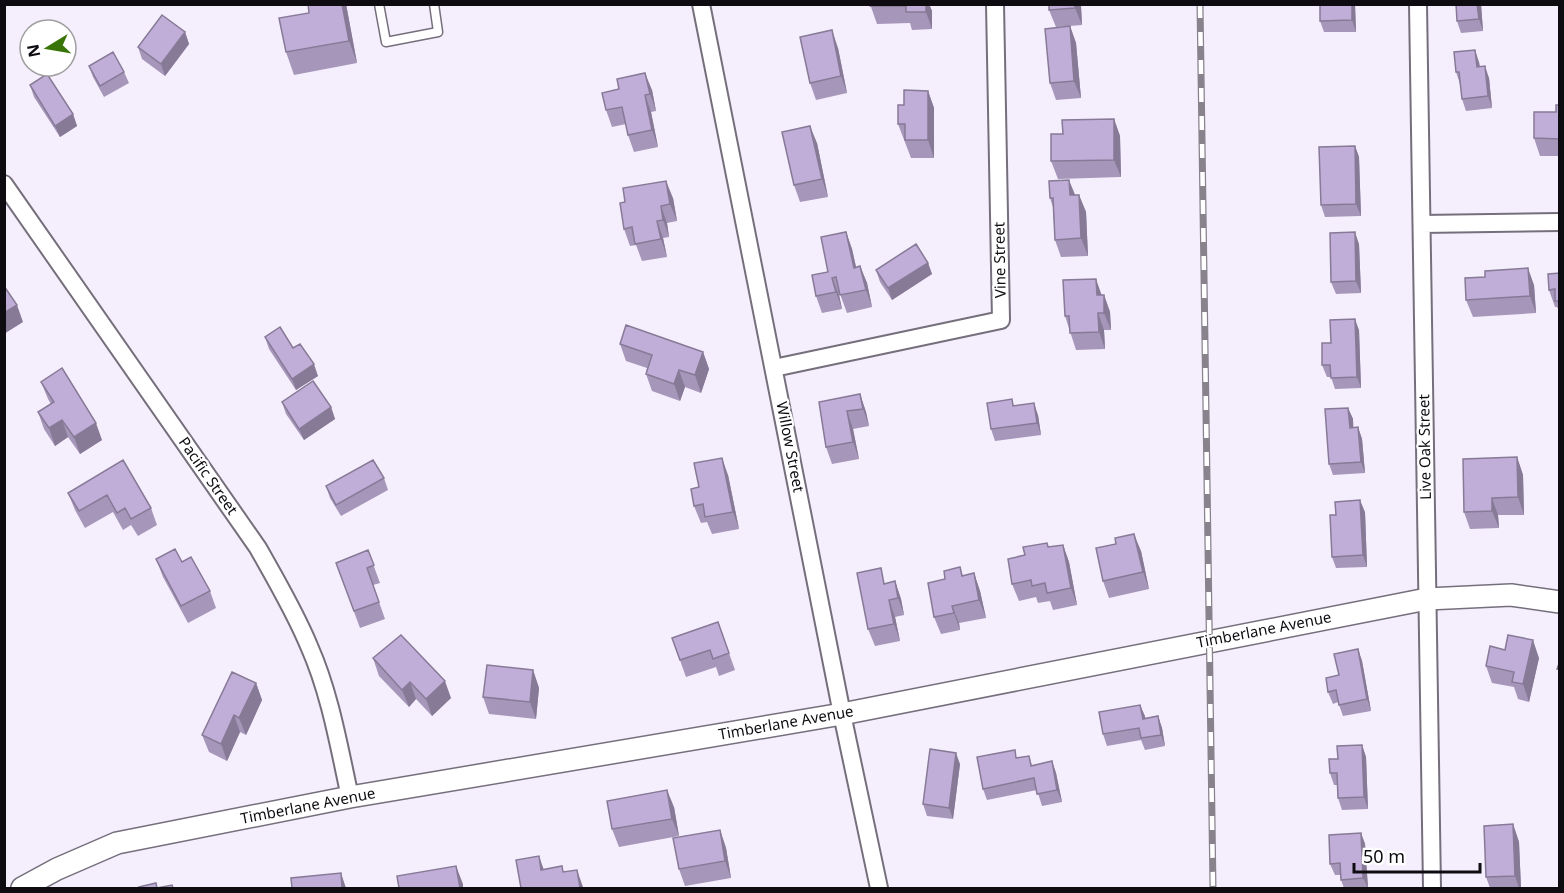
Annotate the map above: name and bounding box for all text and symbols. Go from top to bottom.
north arrow [18,18,78,78]
text: N [21,42,45,59]
street label: Vine Street [988,221,1010,298]
street label: Live Oak Street [1413,393,1435,500]
street label: Willow Street [772,400,810,494]
street label: Pacific Street [175,433,243,519]
street label: Timberlane Avenue [1195,606,1333,652]
street label: Timberlane Avenue [717,700,855,744]
street label: Timberlane Avenue [239,782,377,828]
scale bar [1354,836,1480,874]
text: 50 m [1363,844,1405,868]

